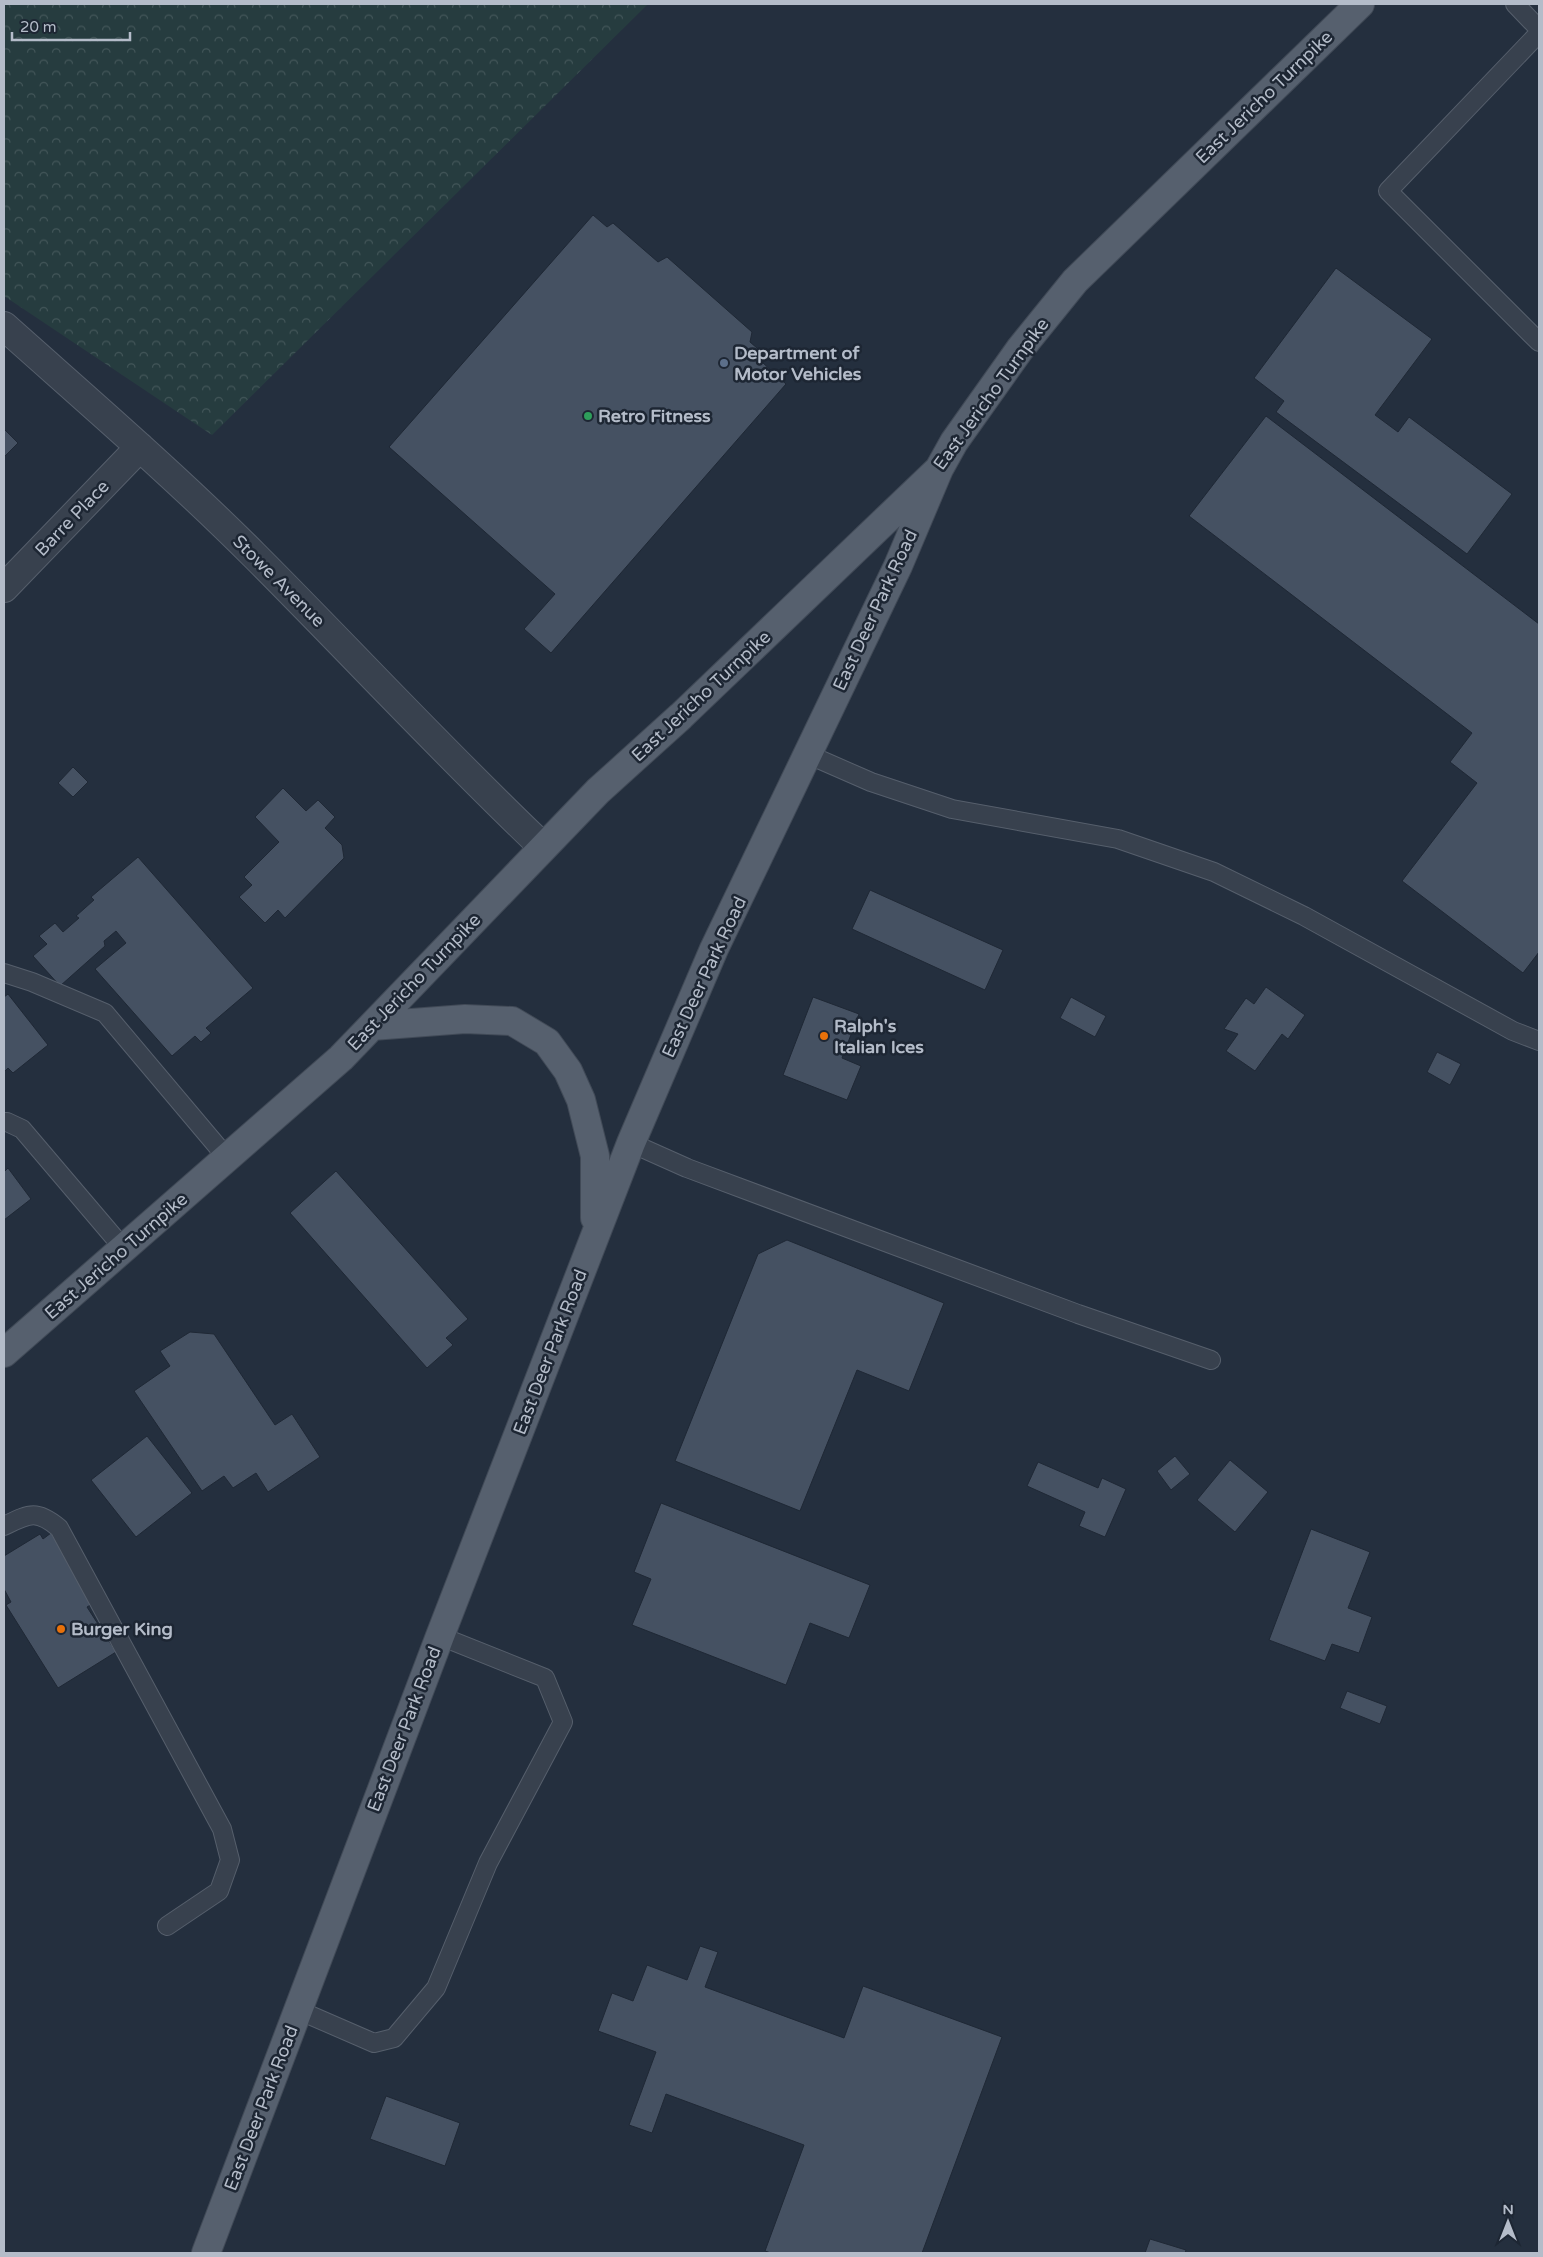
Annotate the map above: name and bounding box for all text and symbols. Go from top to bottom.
scale bar [12,10,130,42]
text: 20 m [20,18,57,36]
street label: East Jericho Turnpike [1191,26,1337,168]
street label: East Jericho Turnpike [929,314,1053,474]
place label: Department of Motor Vehicles [734,342,862,385]
marker: Department of Motor Vehicles [718,357,730,369]
place label: Retro Fitness [598,405,711,427]
marker: Retro Fitness [582,410,594,422]
street label: Barre Place [30,475,114,561]
street label: East Deer Park Road [828,526,922,694]
street label: Stowe Avenue [228,530,330,632]
street label: East Jericho Turnpike [627,626,775,766]
street label: East Deer Park Road [657,893,751,1061]
street label: East Jericho Turnpike [343,909,485,1055]
place label: Ralph's Italian Ices [834,1015,924,1058]
marker: Ralph's Italian Ices [818,1030,830,1042]
street label: East Jericho Turnpike [40,1188,192,1324]
street label: East Deer Park Road [508,1266,592,1438]
place label: Burger King [71,1618,173,1640]
marker: Burger King [55,1623,67,1635]
street label: East Deer Park Road [362,1643,446,1815]
street label: East Deer Park Road [219,2022,303,2194]
north arrow [1483,2197,1533,2247]
text: N [1502,2201,1514,2218]

